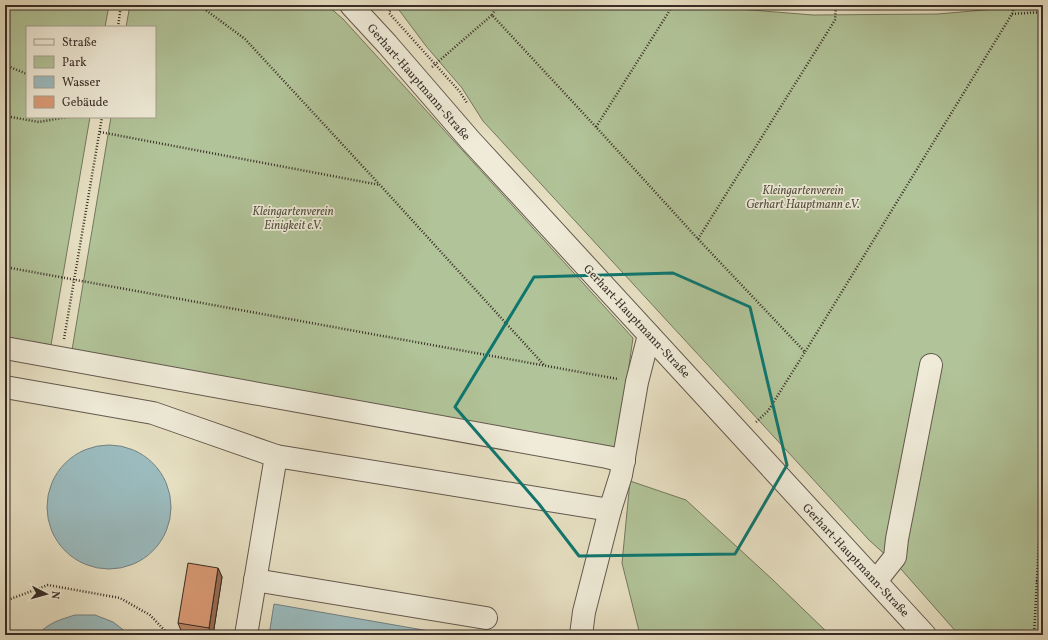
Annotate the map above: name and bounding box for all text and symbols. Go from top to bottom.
street label: Gerhart-Hauptmann-Straße [363,21,474,145]
legend [26,26,156,118]
text: Straße [62,35,97,51]
text: Park [62,55,87,71]
text: Wasser [62,75,100,91]
text: Gebäude [62,95,109,111]
park label: Kleingartenverein Gerhart Hauptmann e.V. [746,183,860,213]
park label: Kleingartenverein Einigkeit e.V. [252,204,334,234]
street label: Gerhart-Hauptmann-Straße [579,261,693,382]
street label: Gerhart-Hauptmann-Straße [798,500,912,621]
north arrow [26,574,66,614]
text: N [47,590,62,600]

